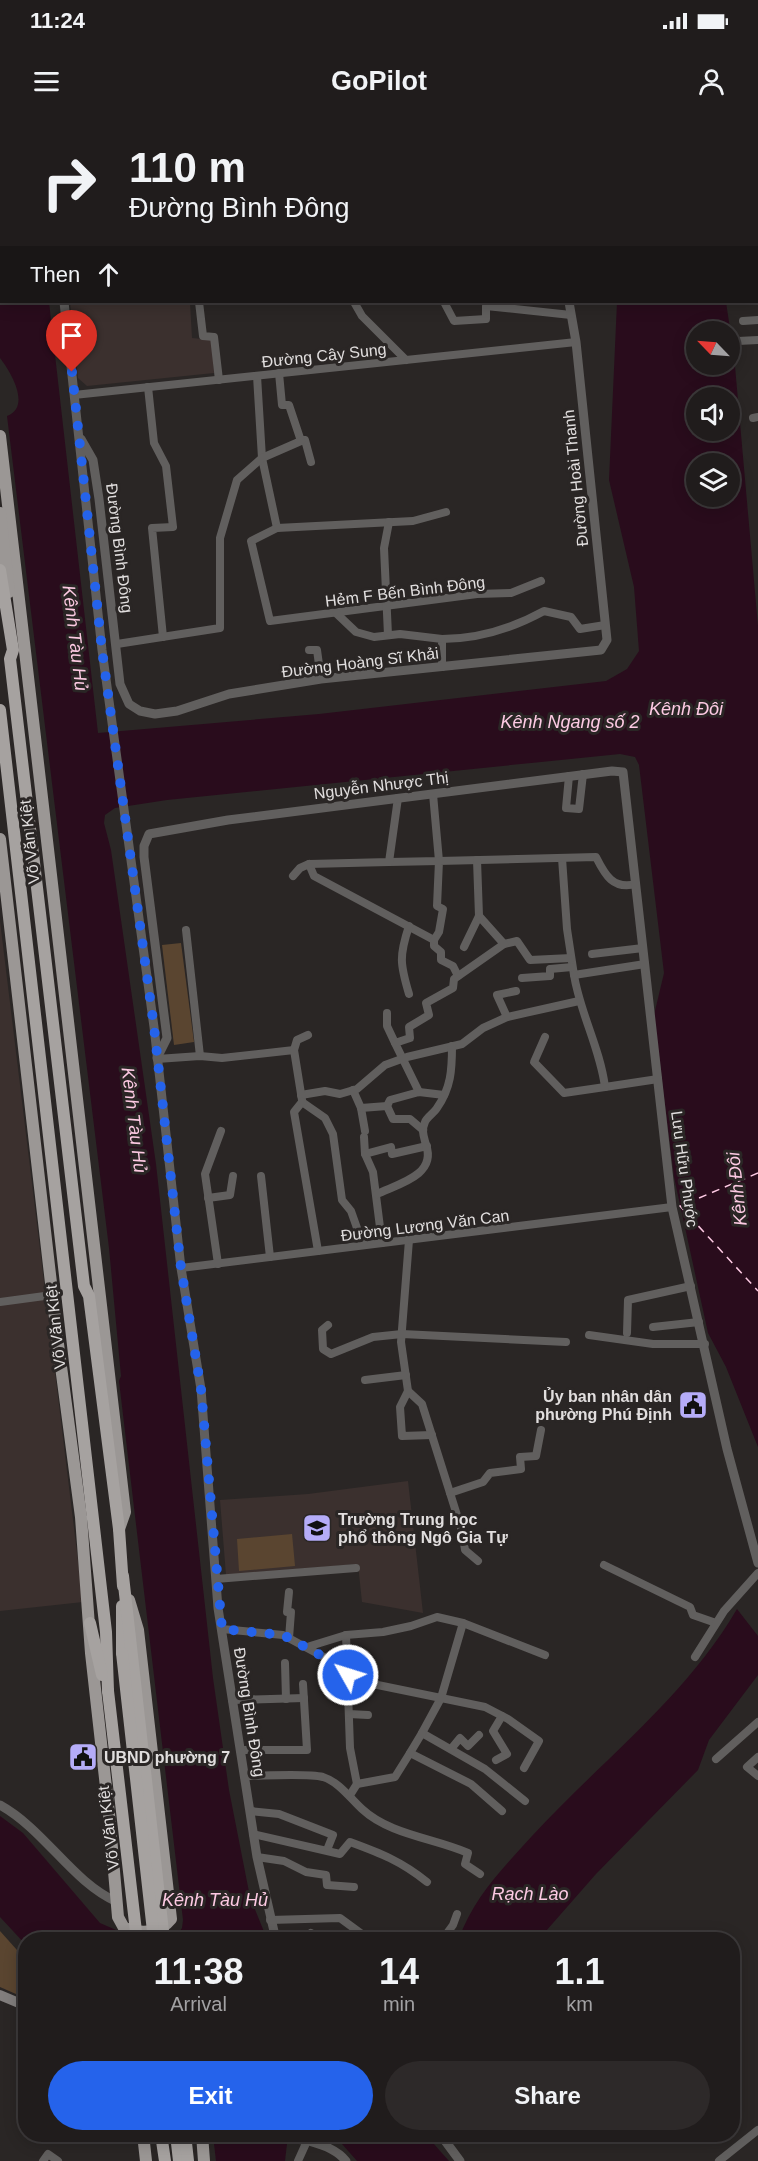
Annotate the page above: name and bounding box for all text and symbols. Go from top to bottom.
text: 11:24 [30,8,85,33]
icon: menu [30,65,63,98]
icon: person [695,65,728,98]
text: GoPilot [331,66,427,96]
icon: right [30,144,108,222]
text: 110 m [129,144,246,191]
text: Đường Bình Đông [129,193,349,223]
icon: ahead [92,258,125,291]
text: Then [30,262,80,287]
pin [46,310,97,372]
icon: arrive [55,319,88,352]
north arrow [686,321,740,375]
map controls [686,321,740,507]
street label: Đường Cây Sung [261,340,387,370]
button: sound [686,387,740,441]
street label: Đường Hoài Thanh [560,409,591,547]
button: layers [686,453,740,507]
street label: Đường Bình Đông [103,482,136,614]
street label: Hẻm F Bến Bình Đông [324,573,486,610]
water label: Kênh Tàu Hủ [59,584,91,692]
street label: Đường Hoàng Sĩ Khải [281,644,440,681]
water label: Kênh Đôi [649,699,724,719]
water label: Kênh Ngang số 2 [500,712,640,732]
street label: Nguyễn Nhược Thị [313,768,449,802]
street label: Võ Văn Kiệt [17,798,42,885]
water label: Kênh Tàu Hủ [118,1066,150,1174]
street label: Lưu Hữu Phước [668,1110,701,1228]
water label: Kênh Đôi [723,1150,751,1227]
street label: Đường Lương Văn Can [340,1207,510,1244]
street label: Võ Văn Kiệt [43,1283,68,1370]
place label: Ủy ban nhân dân phường Phú Định [535,1387,672,1423]
public building icon: Ủy ban nhân dân phường Phú Định [677,1389,709,1421]
place label: Trường Trung học phổ thông Ngô Gia Tự [338,1511,508,1546]
school or university icon: Trường Trung học phổ thông Ngô Gia Tự [301,1512,333,1544]
position arrow [316,1643,380,1707]
street label: Đường Bình Đông [231,1646,268,1778]
public building icon: UBND phường 7 [67,1741,99,1773]
place label: UBND phường 7 [104,1749,230,1766]
street label: Võ Văn Kiệt [95,1784,122,1871]
water label: Rạch Lào [491,1884,569,1904]
water label: Kênh Tàu Hủ [162,1890,268,1910]
text: 11:38 [153,1951,244,1992]
text: 14 [379,1951,419,1992]
text: 1.1 [555,1951,605,1992]
text: Arrival [170,1993,227,2015]
text: min [383,1993,415,2015]
text: km [566,1993,593,2015]
button: Exit [48,2061,373,2130]
button: Share [385,2061,710,2130]

